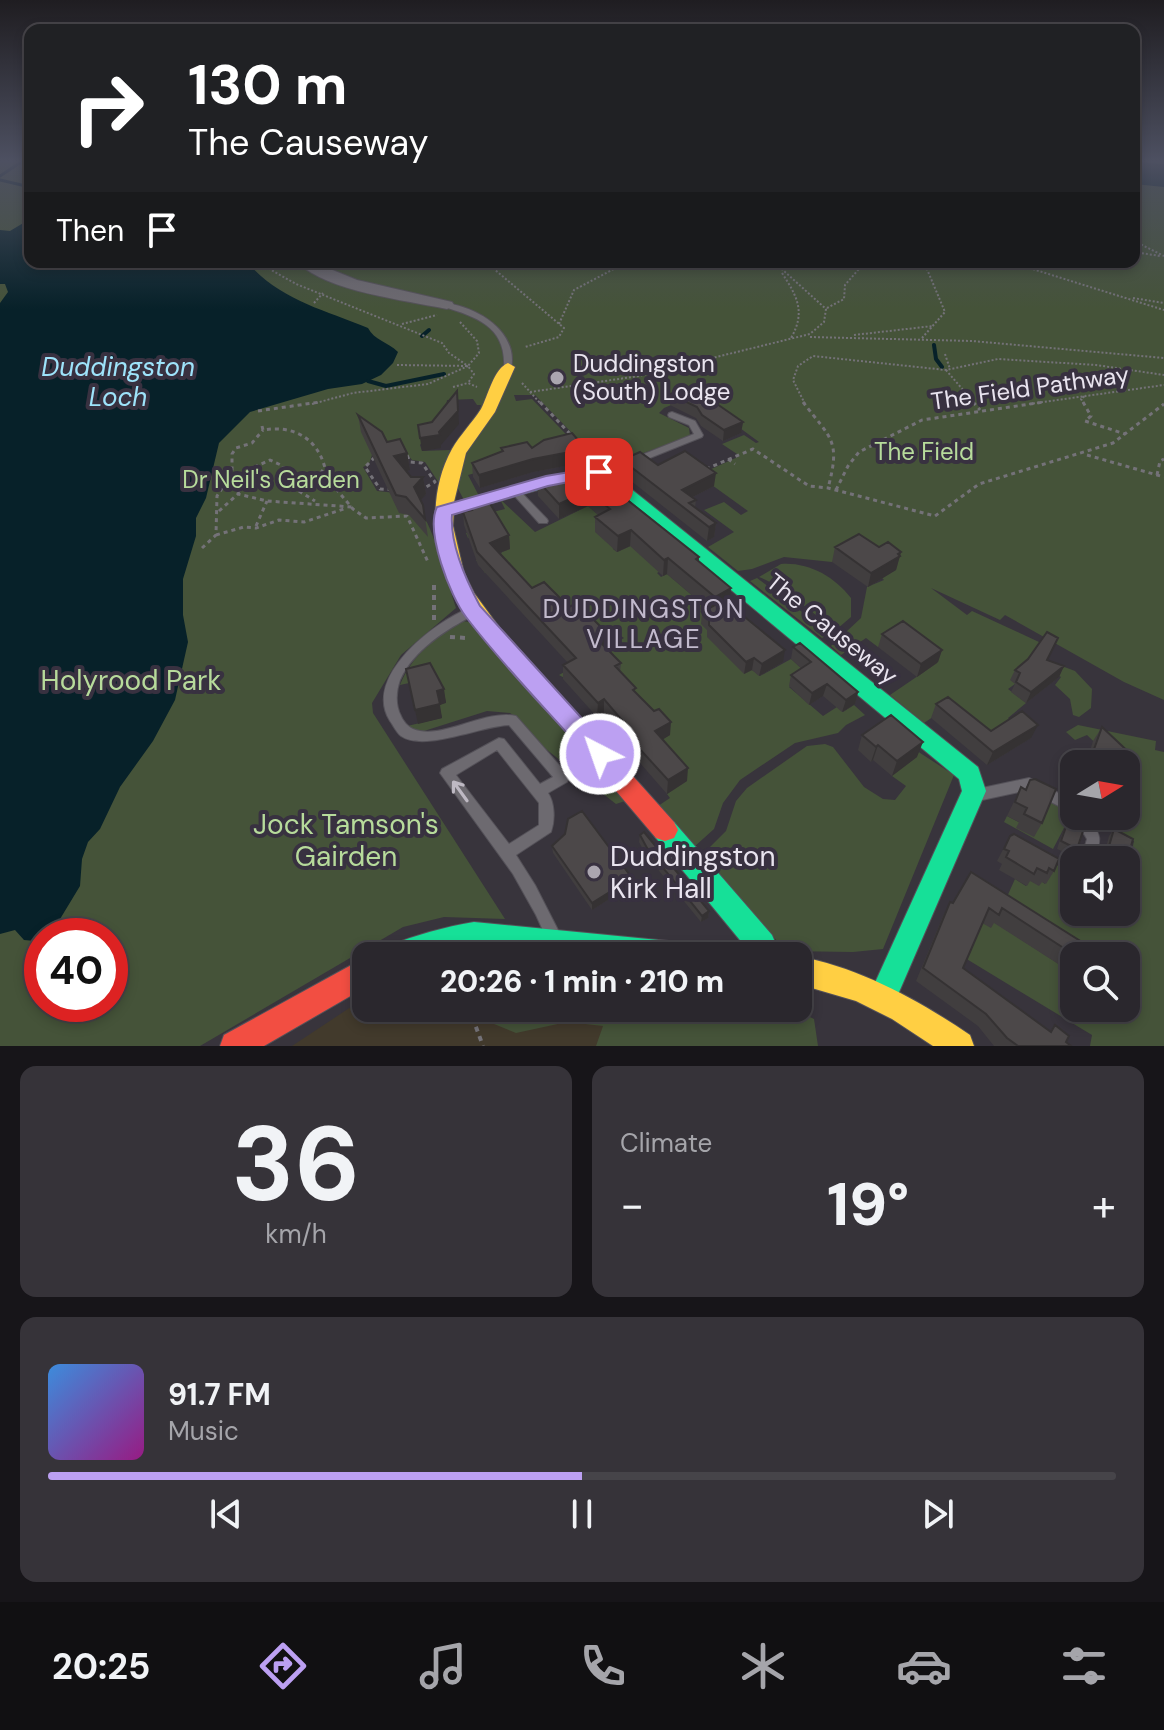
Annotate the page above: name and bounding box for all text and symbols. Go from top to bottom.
text: 130 m [188,48,347,121]
icon: right [56,56,160,160]
text: The Causeway [188,119,429,166]
icon: arrive [140,208,184,252]
text: Then [56,211,124,250]
place label: Duddingston (South) Lodge [573,348,730,407]
water label: Duddingston Loch [41,350,195,414]
street label: The Field Pathway [929,358,1131,417]
marker: Duddingston (South) Lodge [548,369,566,387]
park label: The Field [874,436,974,467]
pin [565,438,633,506]
icon: arrive [577,450,621,494]
park label: Dr Neil's Garden [182,464,360,495]
street label: The Causeway [760,566,904,691]
district label: DUDDINGSTON VILLAGE [543,592,745,656]
park label: Holyrood Park [41,662,221,699]
position arrow [558,712,642,796]
north arrow [1060,750,1140,830]
map controls [1060,750,1140,1022]
one-way arrow [452,780,468,802]
park label: Jock Tamson's Gairden [253,806,439,875]
place label: Duddingston Kirk Hall [610,838,776,907]
button: sound [1060,846,1140,926]
marker: Duddingston Kirk Hall [585,863,603,881]
speed limit sign: 40 [24,918,128,1022]
button: search [1060,942,1140,1022]
text: 20:26 · 1 min · 210 m [440,962,724,1001]
text: 36 [232,1097,360,1232]
text: Climate [620,1126,712,1160]
text: 19° [827,1165,909,1244]
text: − [620,1176,644,1234]
text: + [1092,1176,1116,1234]
text: km/h [265,1217,327,1251]
text: 91.7 FM [168,1375,271,1414]
text: Music [168,1414,239,1448]
icon: previous [204,1492,248,1536]
icon: pause [560,1492,604,1536]
icon: next [916,1492,960,1536]
icon: directions [255,1638,311,1694]
icon: music [415,1638,471,1694]
icon: phone [575,1638,631,1694]
icon: climate [735,1638,791,1694]
icon: car [896,1638,952,1694]
icon: filters [1056,1638,1112,1694]
text: 20:25 [52,1643,150,1690]

